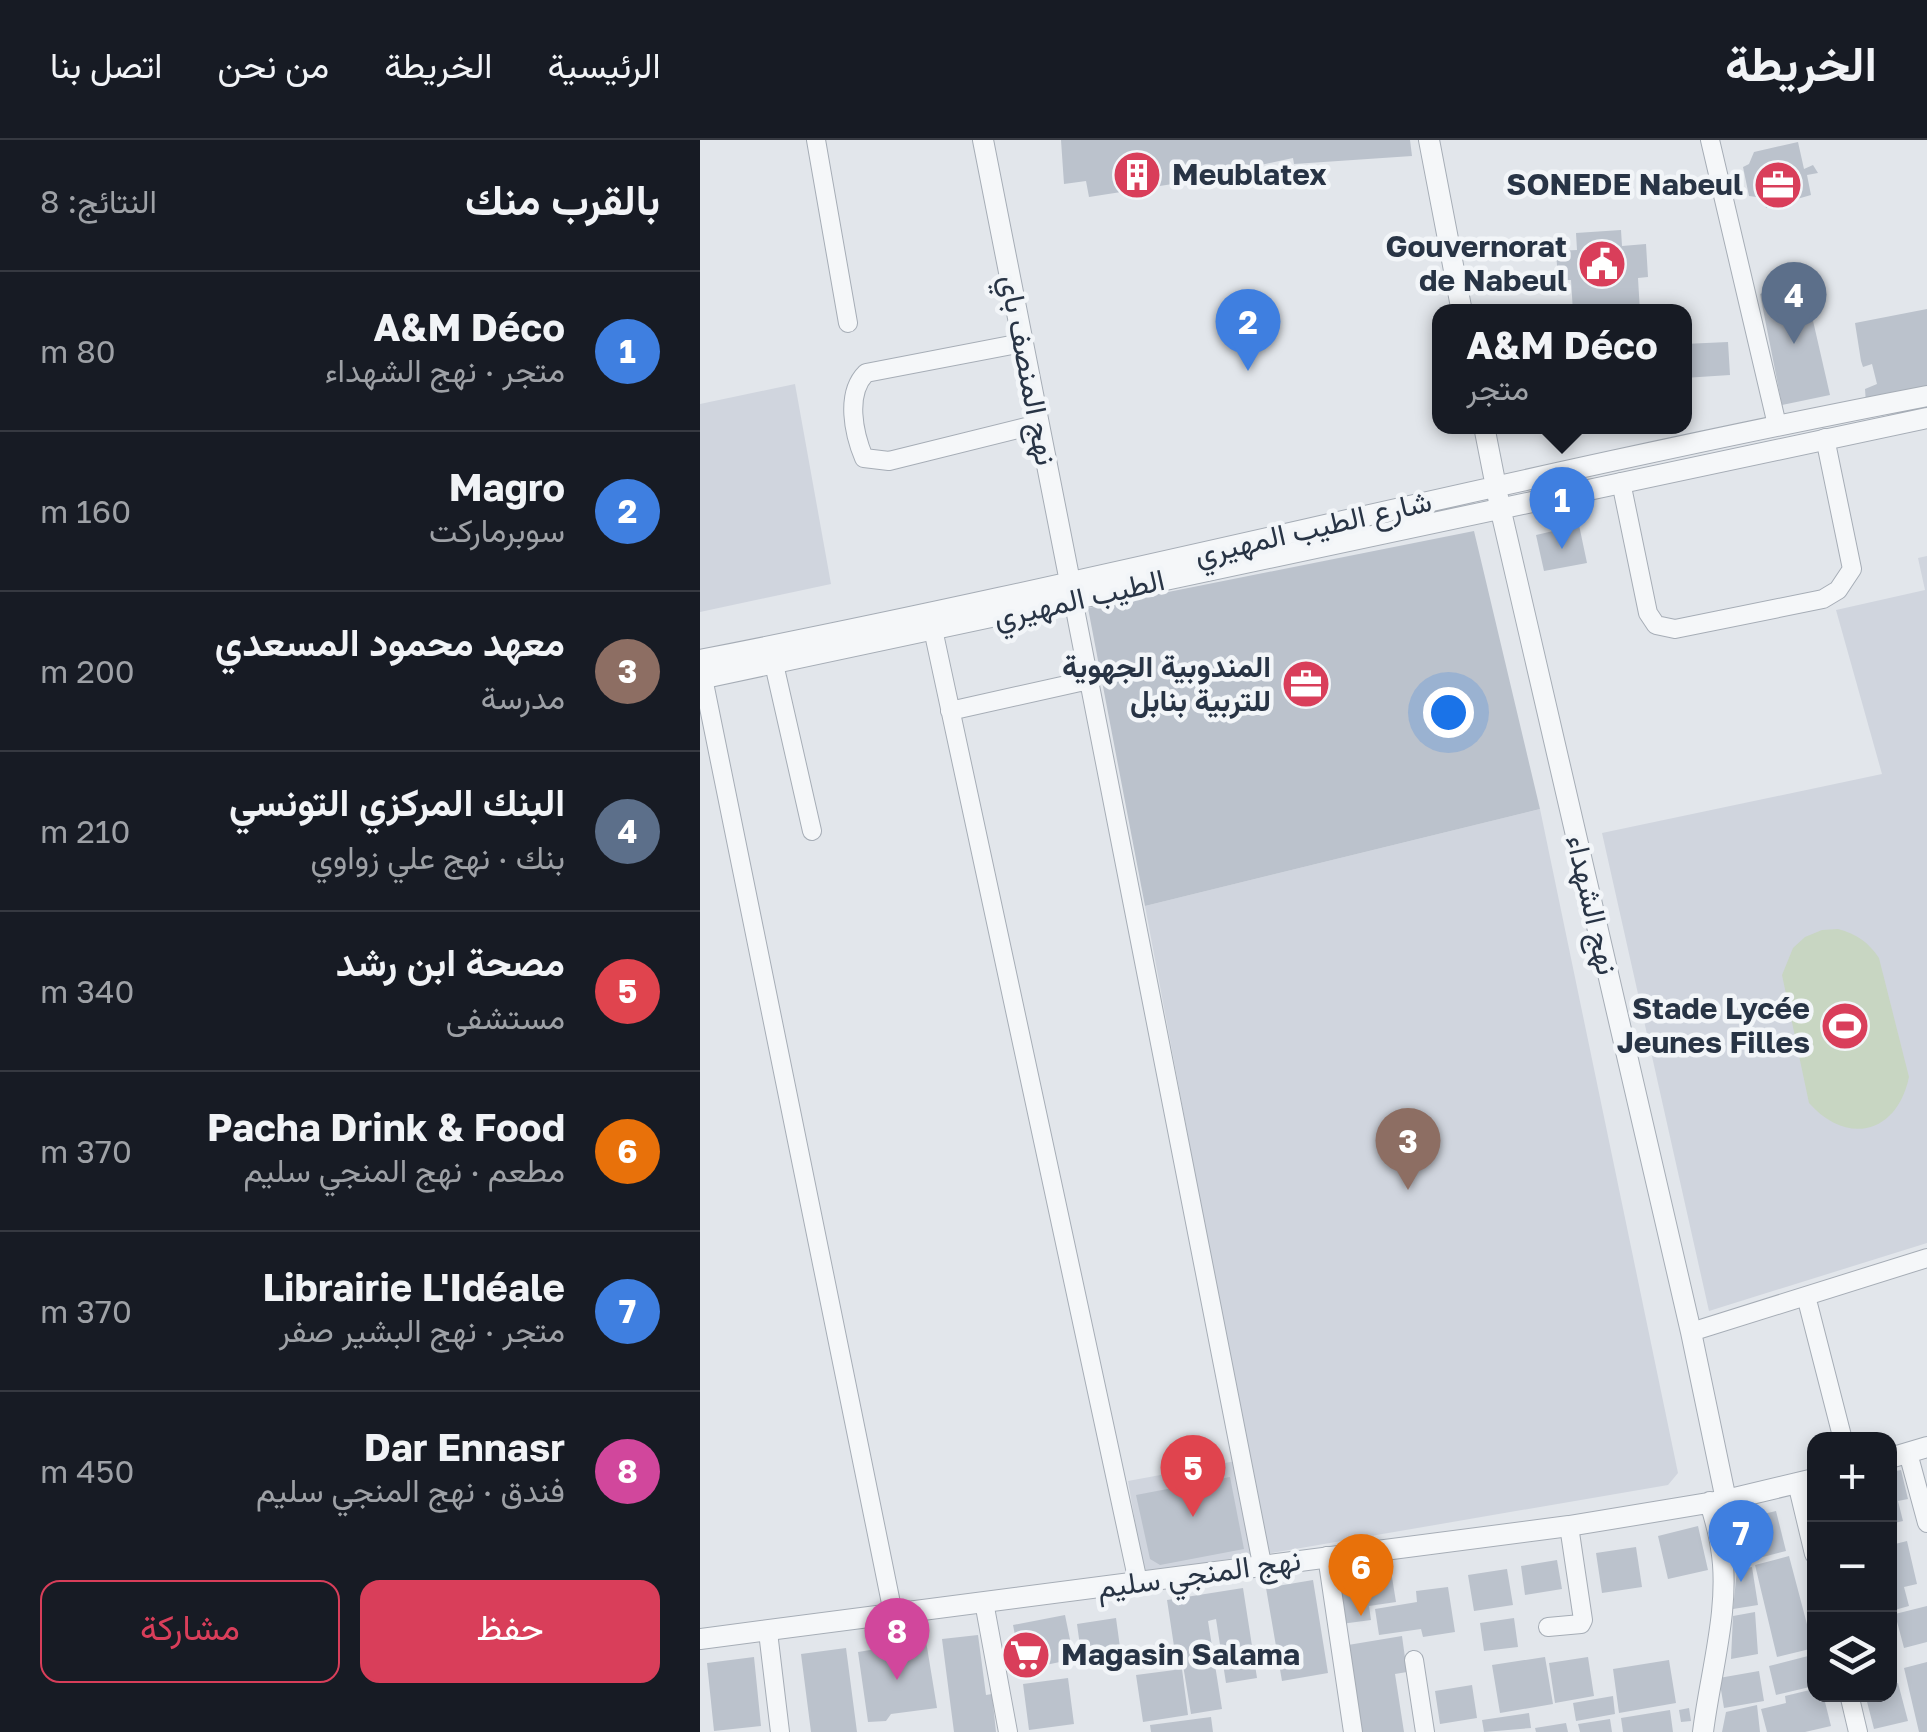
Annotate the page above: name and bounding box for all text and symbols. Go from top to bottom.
text: الخريطة [1725,34,1877,92]
text: اتصل بنا [50,44,162,86]
text: من نحن [217,44,329,86]
text: الخريطة [384,44,492,86]
text: الرئيسية [547,44,661,86]
building icon: Meublatex [1111,149,1163,201]
place label: Meublatex [1172,156,1327,192]
office icon: SONEDE Nabeul [1752,159,1804,211]
place label: SONEDE Nabeul [1506,166,1743,202]
text: بالقرب منك [465,174,660,224]
text: النتائج: 8 [40,182,157,220]
place label: Gouvernorat de Nabeul [1385,228,1567,298]
public building icon: Gouvernorat de Nabeul [1576,238,1628,290]
pin: 4 [1762,261,1826,344]
street label: نهج المنصف باي [986,271,1065,470]
pin: 2 [1216,288,1280,371]
text: A&M Déco [373,304,565,349]
popup [1432,304,1692,434]
text: A&M Déco [1466,322,1658,367]
text: 80 m [40,332,116,370]
text: 1 [619,332,636,370]
text: متجر · نهج الشهداء [325,351,565,389]
text: متجر [1466,369,1529,407]
text: Magro [449,464,565,509]
pin: 1 [1530,466,1594,549]
street label: شارع الطيب المهيري [1191,482,1436,579]
text: 160 m [40,492,131,530]
text: 2 [618,492,637,530]
text: سوبرماركت [429,511,565,549]
street label: الطيب المهيري [990,561,1169,642]
text: معهد محمود المسعدي [215,619,565,664]
place label: المندوبية الجهوية للتربية بنابل [1062,648,1271,719]
text: 200 m [40,652,135,690]
text: 3 [618,652,637,690]
office icon: المندوبية الجهوية للتربية بنابل [1280,658,1332,710]
text: مدرسة [481,678,565,716]
your location [1423,687,1474,738]
text: البنك المركزي التونسي [229,779,565,824]
text: 210 m [40,812,130,850]
text: 4 [618,812,638,850]
street label: نهج الشهداء [1556,831,1627,979]
text: بنك · نهج علي زواوي [310,838,565,876]
text: مصحة ابن رشد [336,939,565,984]
text: 340 m [40,972,134,1010]
text: 5 [618,972,637,1010]
place label: Stade Lycée Jeunes Filles [1617,990,1810,1060]
text: مستشفى [446,998,565,1036]
sports icon: Stade Lycée Jeunes Filles [1819,1000,1871,1052]
text: Pacha Drink & Food [207,1104,565,1149]
pin: 3 [1376,1108,1440,1190]
text: 370 m [40,1132,132,1170]
text: 6 [617,1132,638,1170]
text: مطعم · نهج المنجي سليم [243,1151,565,1189]
text: Librairie L'Idéale [262,1264,565,1309]
text: 370 m [40,1292,132,1330]
text: 7 [619,1292,636,1330]
text: متجر · نهج البشير صفر [279,1311,565,1349]
text: Dar Ennasr [364,1424,565,1469]
map controls [1807,1432,1897,1702]
button: + [1807,1432,1897,1522]
pin: 5 [1160,1434,1226,1517]
text: 450 m [40,1452,134,1490]
text: 8 [617,1452,638,1490]
text: فندق · نهج المنجي سليم [256,1471,565,1509]
pin: 7 [1708,1500,1774,1582]
button: − [1807,1522,1897,1612]
pin: 6 [1328,1534,1394,1616]
street label: نهج المنجي سليم [1095,1541,1304,1612]
button: مشاركة [40,1580,340,1683]
button: حفظ [360,1580,660,1683]
pin: 8 [864,1598,930,1680]
button: layers [1807,1612,1897,1702]
supermarket icon: Magasin Salama [1000,1629,1052,1681]
place label: Magasin Salama [1061,1636,1300,1672]

